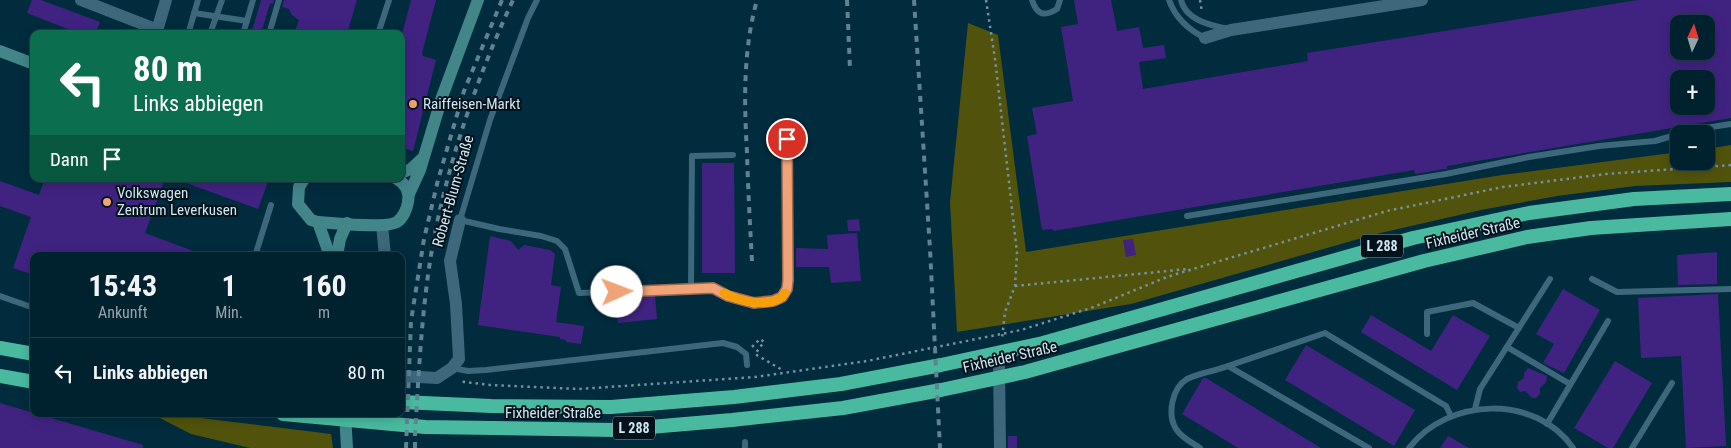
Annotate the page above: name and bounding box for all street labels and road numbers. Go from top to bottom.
street label: Robert-Blum-Straße [428,133,478,249]
street label: Fixheider Straße [1424,213,1522,253]
road number: L 288 [1361,235,1403,258]
street label: Fixheider Straße [961,337,1059,377]
street label: Fixheider Straße [505,404,601,422]
road number: L 288 [613,416,655,439]

